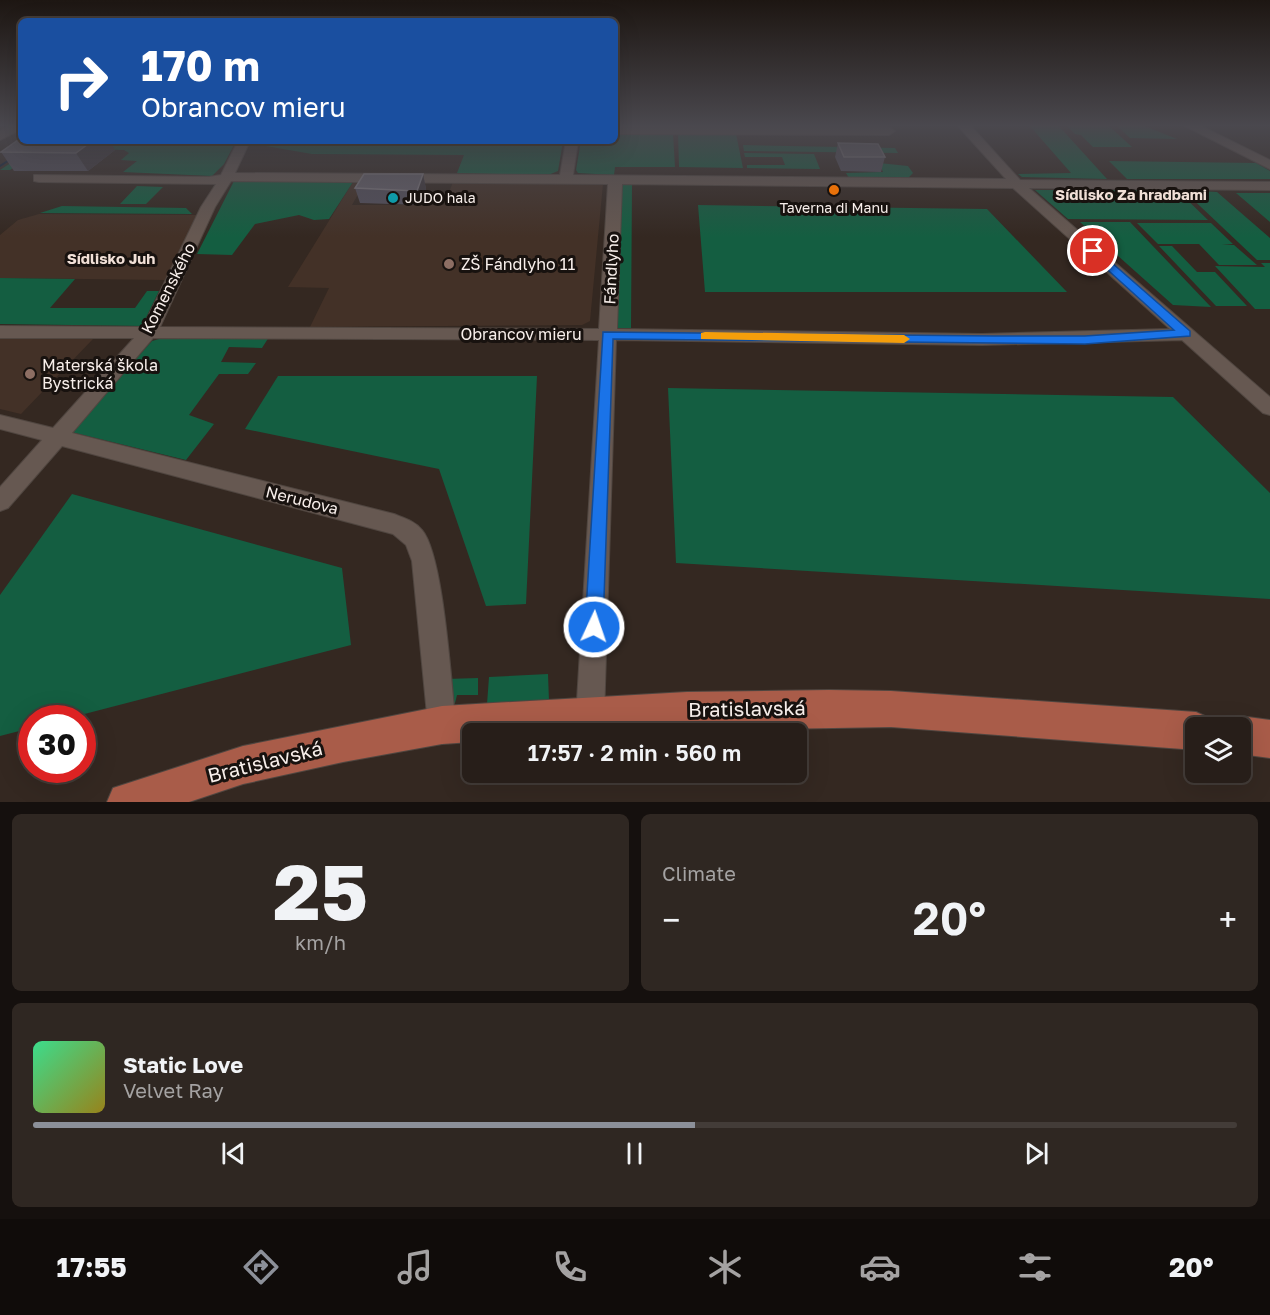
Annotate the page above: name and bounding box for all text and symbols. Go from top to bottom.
text: 170 m [141,40,260,90]
icon: right [42,42,120,120]
text: Obrancov mieru [141,91,346,123]
marker: Taverna di Manu [827,183,841,197]
district label: Sídlisko Za hradbami [1055,185,1207,203]
place label: JUDO hala [405,189,476,206]
marker: JUDO hala [386,191,400,205]
place label: Taverna di Manu [779,199,889,216]
pin [1067,225,1118,276]
street label: Fándlyho [599,233,623,305]
icon: arrive [1076,234,1109,267]
street label: Komenského [136,239,200,337]
district label: Sídlisko Juh [67,249,155,267]
place label: ZŠ Fándlyho 11 [461,254,575,274]
marker: ZŠ Fándlyho 11 [442,257,456,271]
street label: Obrancov mieru [460,324,582,344]
place label: Materská škola Bystrická [42,355,158,393]
marker: Materská škola Bystrická [23,367,37,381]
street label: Nerudova [264,481,340,519]
position arrow [562,595,626,659]
street label: Bratislavská [688,695,806,721]
speed limit sign: 30 [18,705,96,783]
map controls [1185,717,1251,783]
button: layers [1185,717,1251,783]
street label: Bratislavská [205,735,325,787]
text: 17:57 · 2 min · 560 m [528,739,741,766]
text: 25 [273,844,368,937]
text: Climate [662,861,736,885]
text: 20° [913,891,986,945]
text: − [662,900,680,939]
text: + [1219,900,1237,939]
text: km/h [295,930,346,954]
text: Static Love [123,1051,243,1078]
text: Velvet Ray [123,1078,224,1102]
icon: previous [217,1137,250,1170]
icon: pause [618,1137,651,1170]
icon: next [1020,1137,1053,1170]
icon: directions [240,1246,282,1288]
icon: music [394,1246,436,1288]
icon: phone [549,1246,591,1288]
icon: climate [704,1246,746,1288]
icon: car [859,1246,901,1288]
icon: filters [1014,1246,1056,1288]
text: 17:55 [56,1251,127,1283]
text: 20° [1169,1251,1213,1283]

